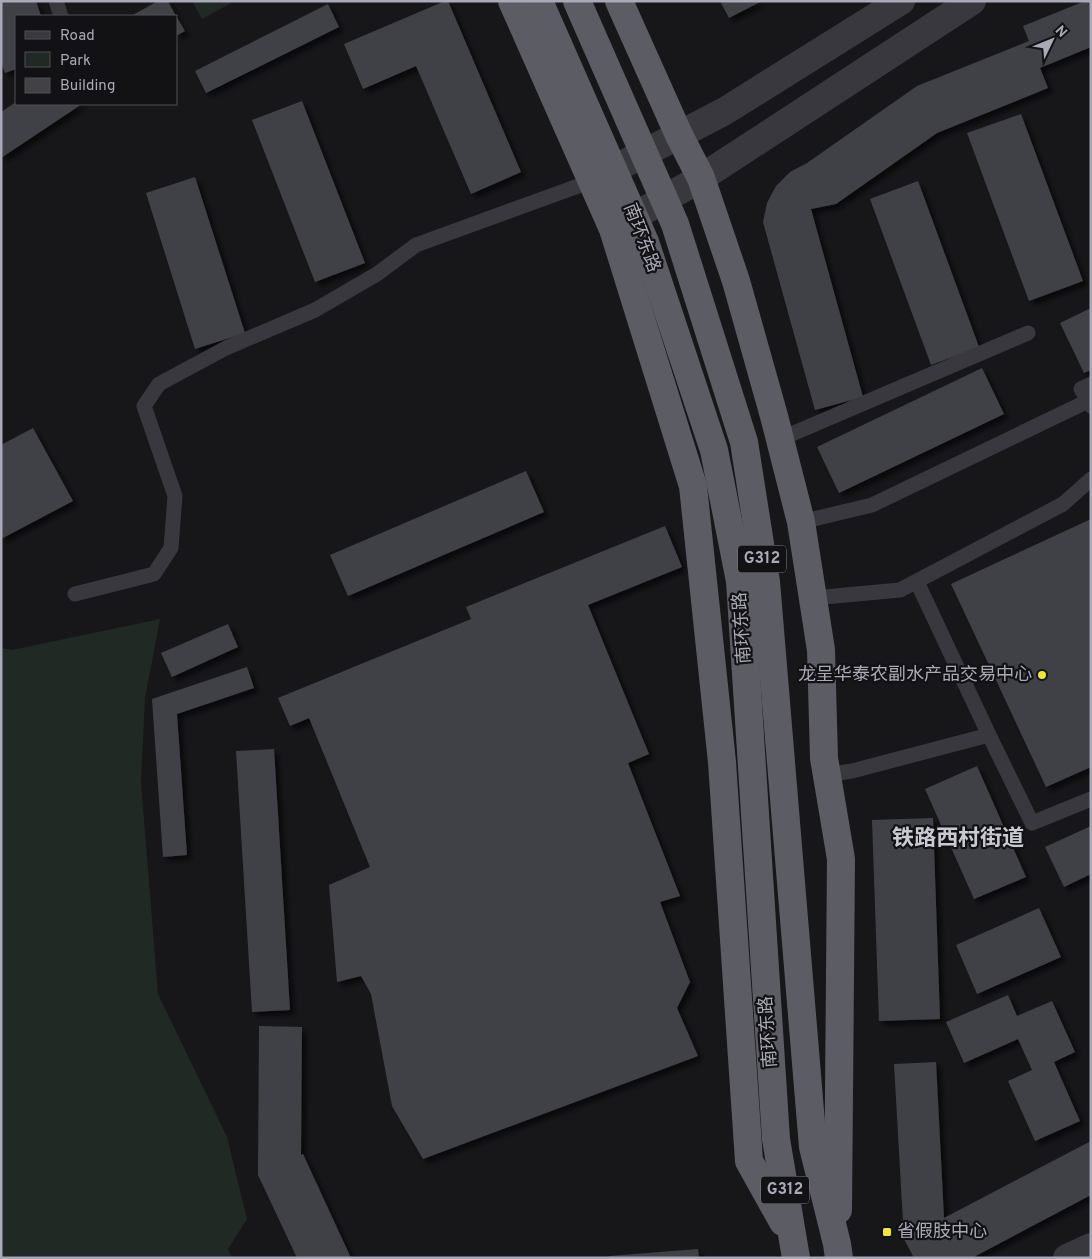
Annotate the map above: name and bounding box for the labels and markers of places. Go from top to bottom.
place label: 龙呈华泰农副水产品交易中心 [798,664,1032,687]
marker: 龙呈华泰农副水产品交易中心 [1036,669,1048,681]
place label: 省假肢中心 [897,1221,987,1244]
marker: 省假肢中心 [881,1226,893,1238]

